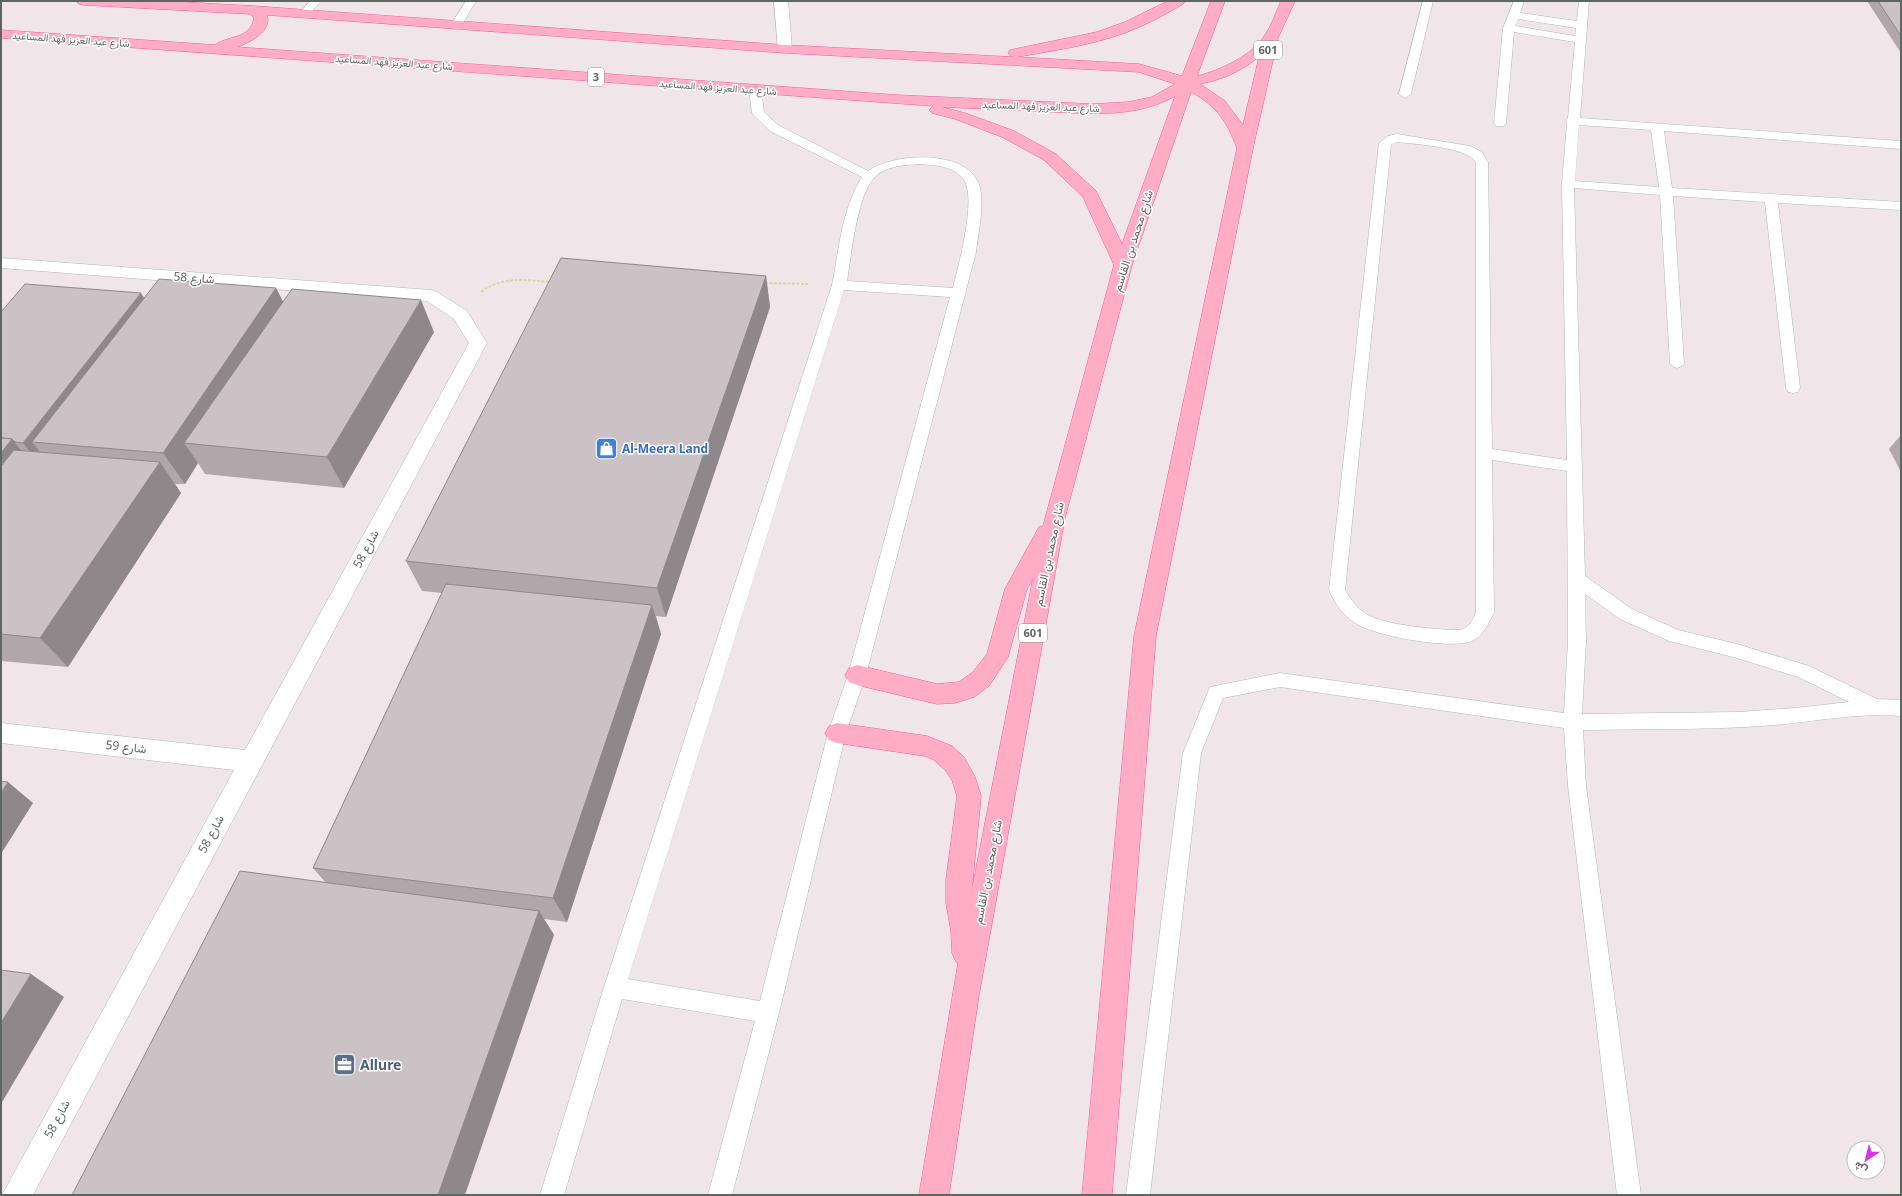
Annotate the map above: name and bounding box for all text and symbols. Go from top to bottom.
street label: شارع عبد العزيز فهد المساعيد [12,28,130,50]
road number: 601 [1254,41,1282,59]
street label: شارع عبد العزيز فهد المساعيد [335,51,453,73]
road number: 3 [588,68,604,86]
street label: شارع عبد العزيز فهد المساعيد [659,76,777,98]
street label: شارع عبد العزيز فهد المساعيد [982,97,1100,115]
street label: شارع محمد بن القاسم [1108,188,1158,294]
street label: شارع 58 [173,268,215,288]
shop icon: Al-Meera Land [594,436,620,462]
place label: Al-Meera Land [622,440,708,457]
street label: شارع محمد بن القاسم [1029,500,1069,608]
street label: شارع 58 [348,527,384,571]
road number: 601 [1019,624,1047,642]
street label: شارع 59 [105,736,147,758]
street label: شارع 58 [193,812,229,856]
street label: شارع محمد بن القاسم [969,818,1007,926]
office icon: Allure [332,1052,358,1078]
place label: Allure [360,1055,401,1074]
street label: شارع 58 [39,1097,75,1141]
north arrow [1846,1140,1886,1180]
text: ش [1850,1159,1870,1179]

